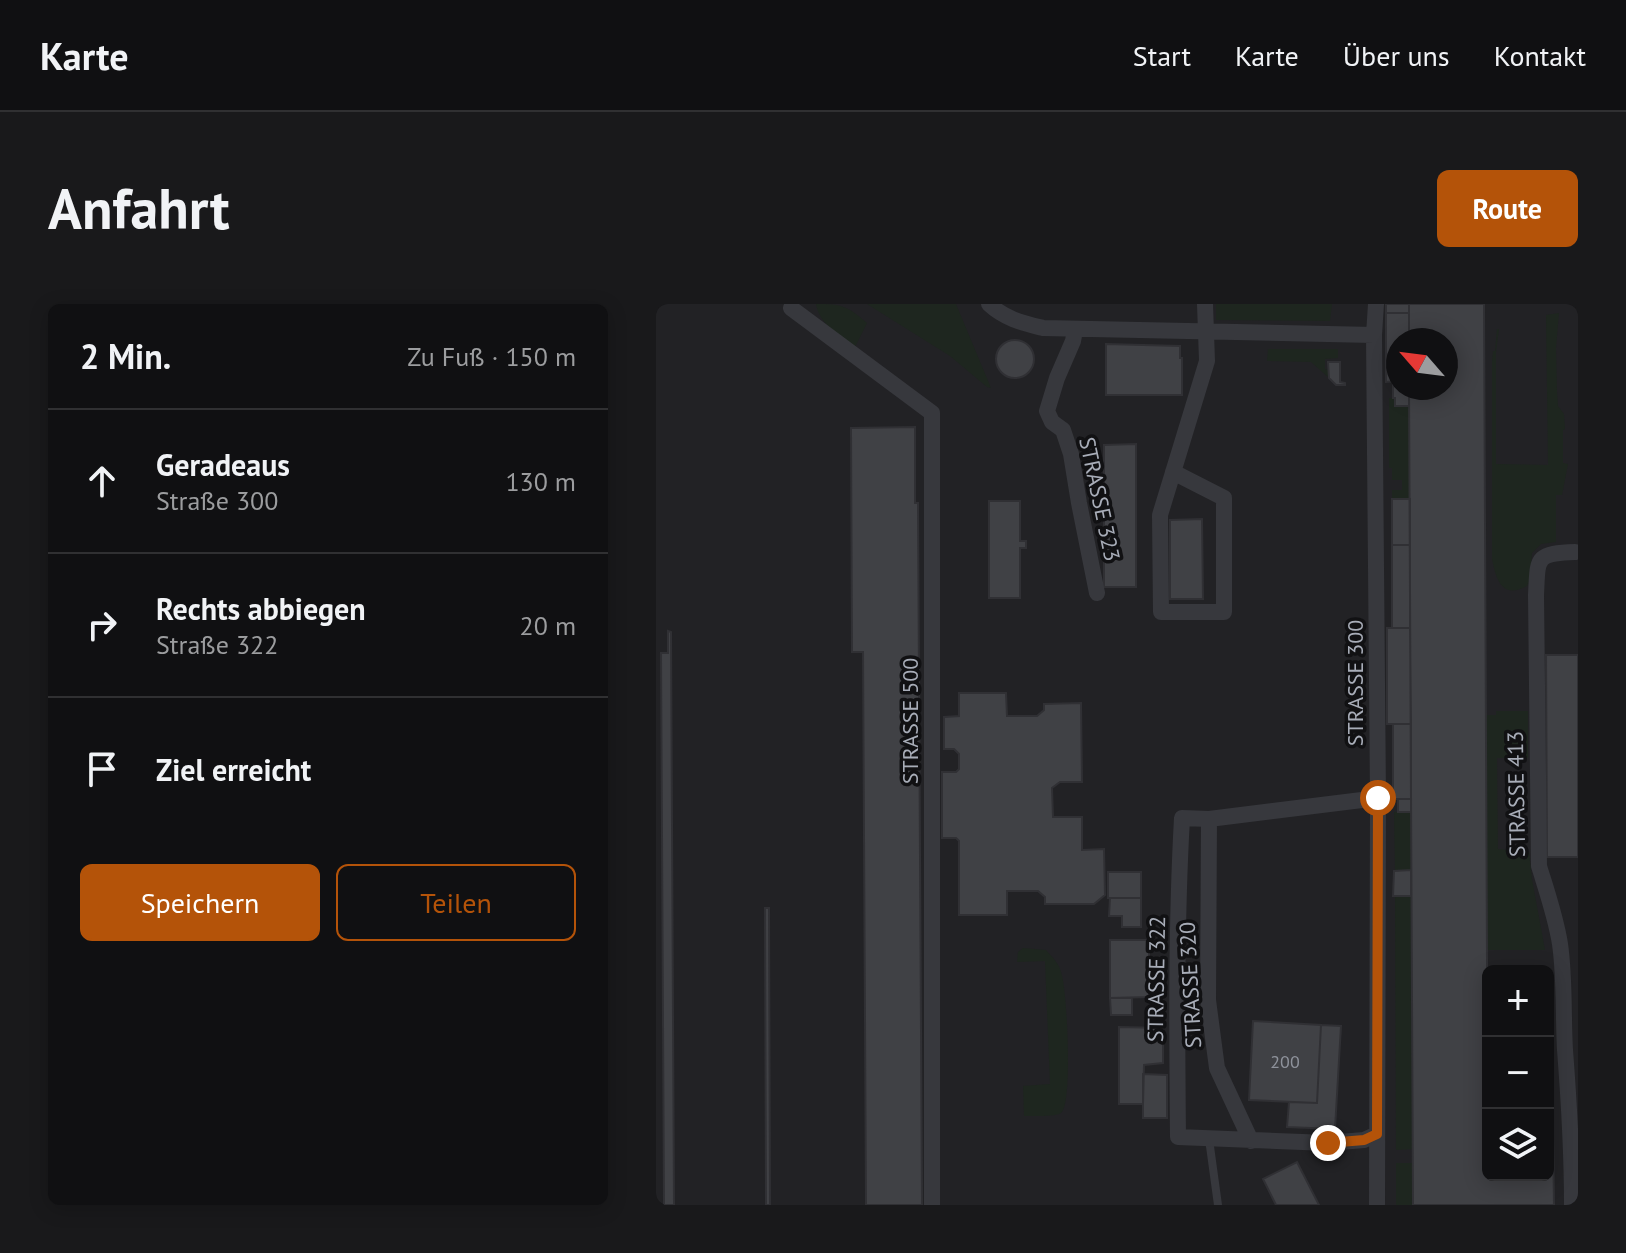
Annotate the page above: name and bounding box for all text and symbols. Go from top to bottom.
text: Karte [40,31,129,80]
text: Start [1133,37,1191,74]
text: Karte [1235,37,1299,74]
text: Über uns [1343,37,1450,74]
text: Kontakt [1494,37,1586,74]
button: Route [1437,170,1578,247]
text: Anfahrt [48,172,230,244]
north arrow [1386,328,1458,400]
text: 2 Min. [80,334,171,378]
text: Zu Fuß · 150 m [407,340,576,373]
street label: STRASSE 323 [1073,434,1127,564]
text: Geradeaus [156,445,290,484]
icon: ahead [80,459,124,503]
text: 130 m [505,465,576,498]
text: Straße 300 [156,484,278,517]
text: Rechts abbiegen [156,589,366,628]
icon: right [80,603,124,647]
text: 20 m [520,609,576,642]
street label: STRASSE 300 [1341,620,1369,746]
text: Straße 322 [156,628,278,661]
street label: STRASSE 500 [896,658,924,784]
street label: STRASSE 413 [1501,731,1531,857]
icon: arrive [80,747,124,791]
text: Ziel erreicht [156,750,311,789]
route start [1360,780,1396,816]
button: Speichern [80,864,320,941]
button: Teilen [336,864,576,941]
street label: STRASSE 322 [1141,916,1171,1042]
street label: STRASSE 320 [1173,921,1207,1049]
map controls [1482,965,1554,1181]
button: + [1482,965,1554,1037]
button: − [1482,1037,1554,1109]
house number: 200 [1270,1050,1300,1073]
button: layers [1482,1109,1554,1181]
route end [1310,1125,1346,1161]

